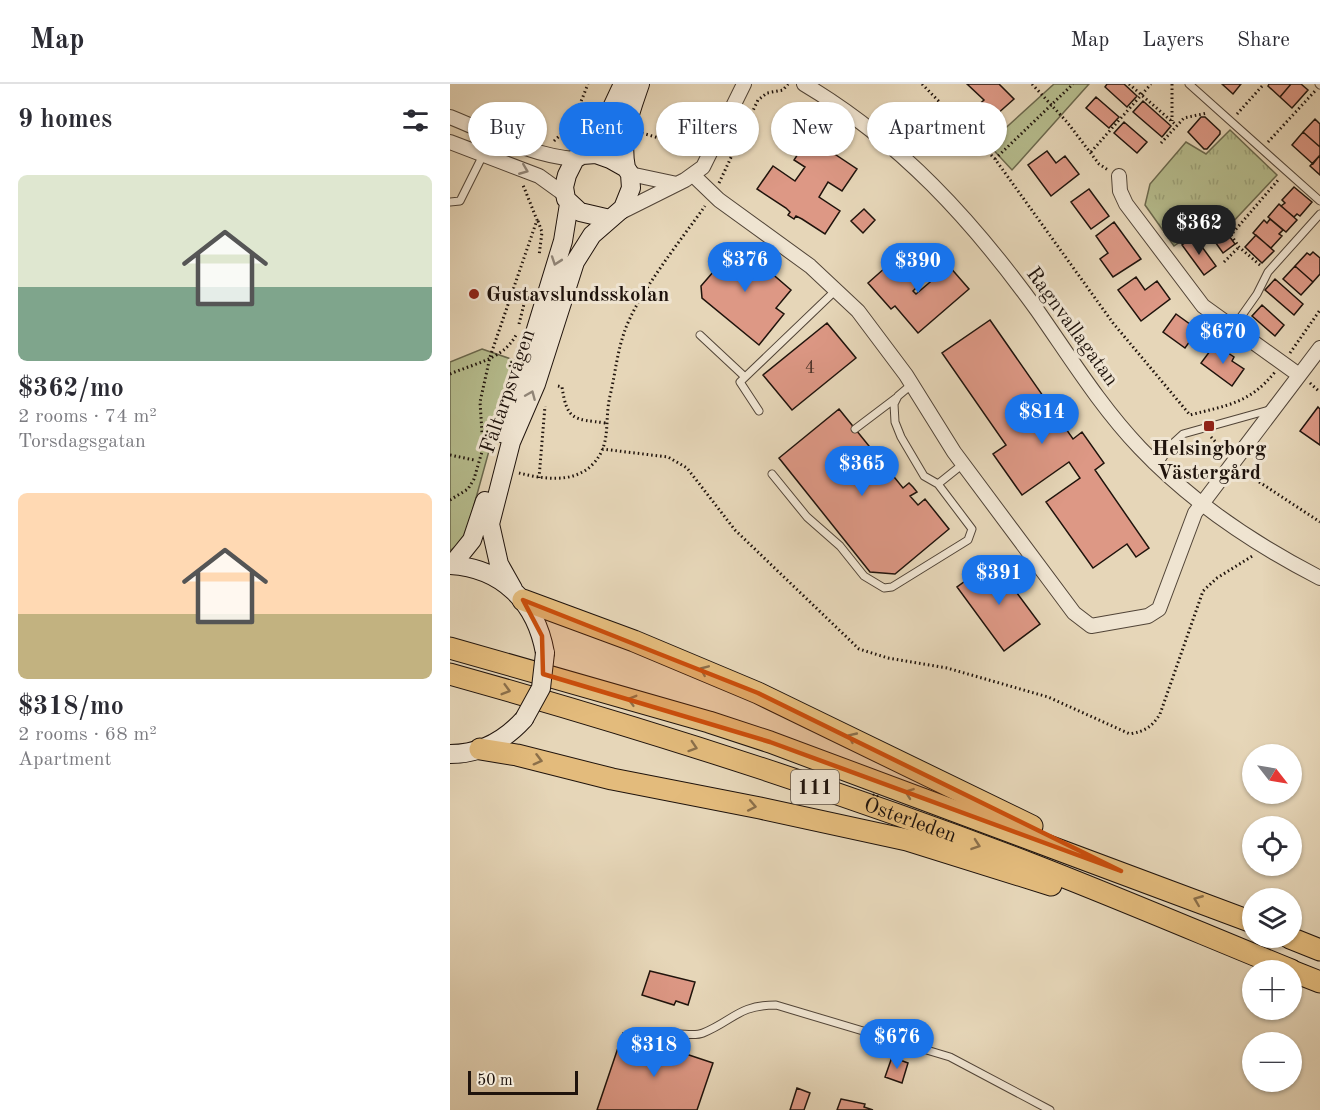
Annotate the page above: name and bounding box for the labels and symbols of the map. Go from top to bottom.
one-way arrow [518,163,529,175]
pin: $362 [1163,205,1235,256]
pin: $376 [709,242,781,293]
pin: $390 [882,243,954,294]
one-way arrow [551,255,564,266]
street label: Ragnvallagatan [1022,264,1122,390]
place label: Gustavslundsskolan [486,285,669,306]
marker: Gustavslundsskolan [467,287,481,301]
pin: $670 [1187,314,1259,365]
street label: Fältarpsvägen [477,327,539,456]
house number: 4 [805,359,815,377]
one-way arrow [524,390,536,401]
pin: $814 [1006,394,1078,445]
marker: Helsingborg Västergård [1202,419,1216,433]
place label: Helsingborg Västergård [1152,439,1267,484]
pin: $365 [826,446,898,497]
pin: $391 [963,555,1035,606]
one-way arrow [699,665,710,677]
one-way arrow [500,683,511,695]
one-way arrow [627,695,638,707]
one-way arrow [847,732,858,744]
one-way arrow [687,740,698,752]
north arrow [1242,744,1302,804]
one-way arrow [533,753,543,766]
road number: 111 [791,770,839,804]
one-way arrow [904,788,915,800]
street label: Österleden [861,791,959,847]
one-way arrow [746,799,756,812]
one-way arrow [971,837,981,850]
one-way arrow [1194,895,1205,907]
pin: $676 [861,1019,933,1070]
pin: $318 [618,1027,690,1078]
scale bar [468,1068,578,1096]

